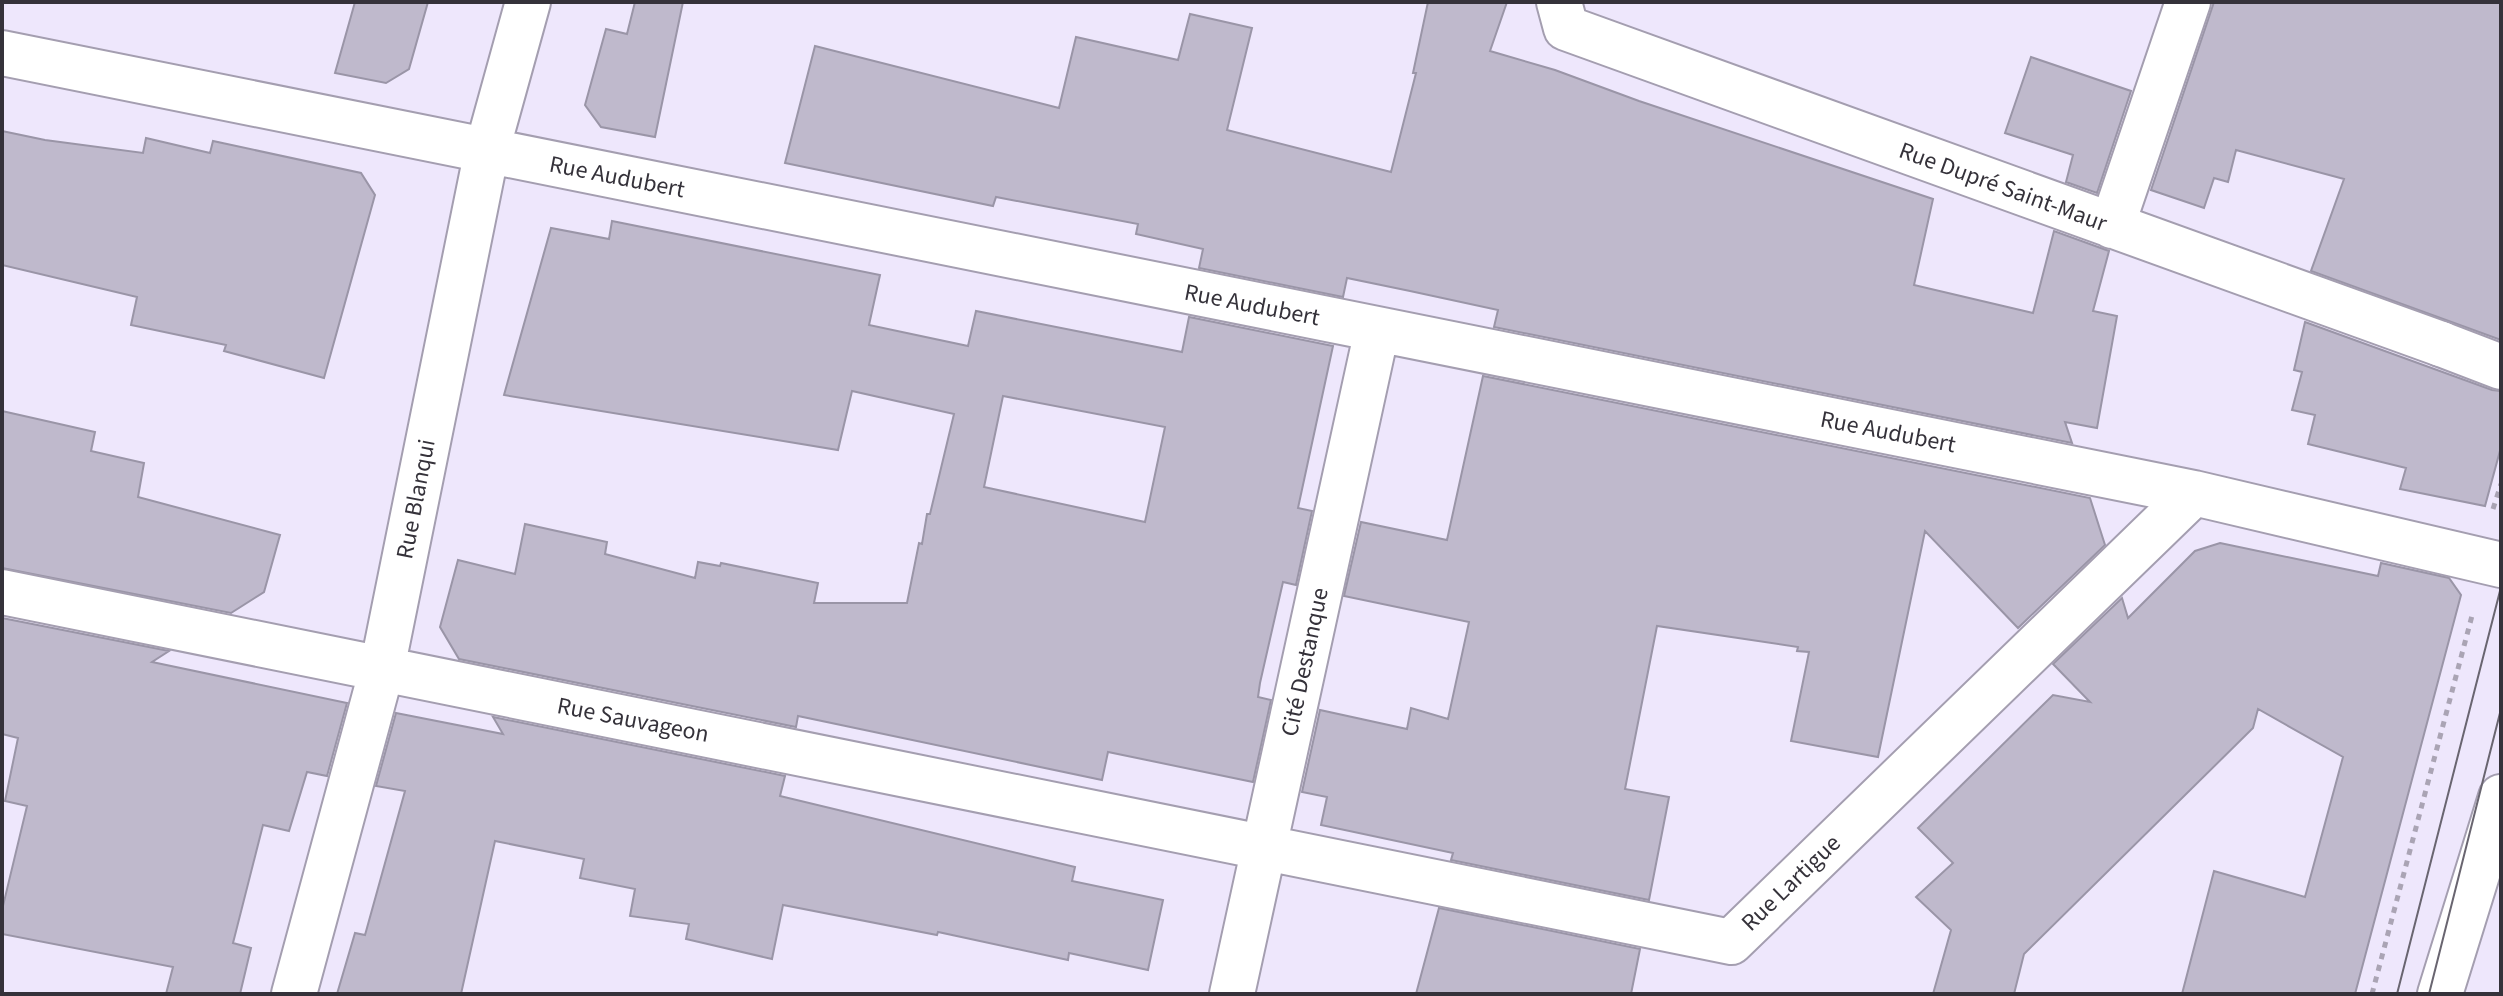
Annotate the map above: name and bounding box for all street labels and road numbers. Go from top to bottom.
street label: Rue Dupré Saint-Maur [1894,133,2113,241]
street label: Rue Audubert [546,147,688,207]
street label: Rue Audubert [1181,275,1323,335]
street label: Rue Audubert [1817,402,1959,462]
street label: Rue Blanqui [387,436,445,562]
street label: Cité Destanque [1272,584,1338,740]
street label: Rue Sauvageon [554,688,712,752]
street label: Rue Lartigue [1733,826,1849,940]

